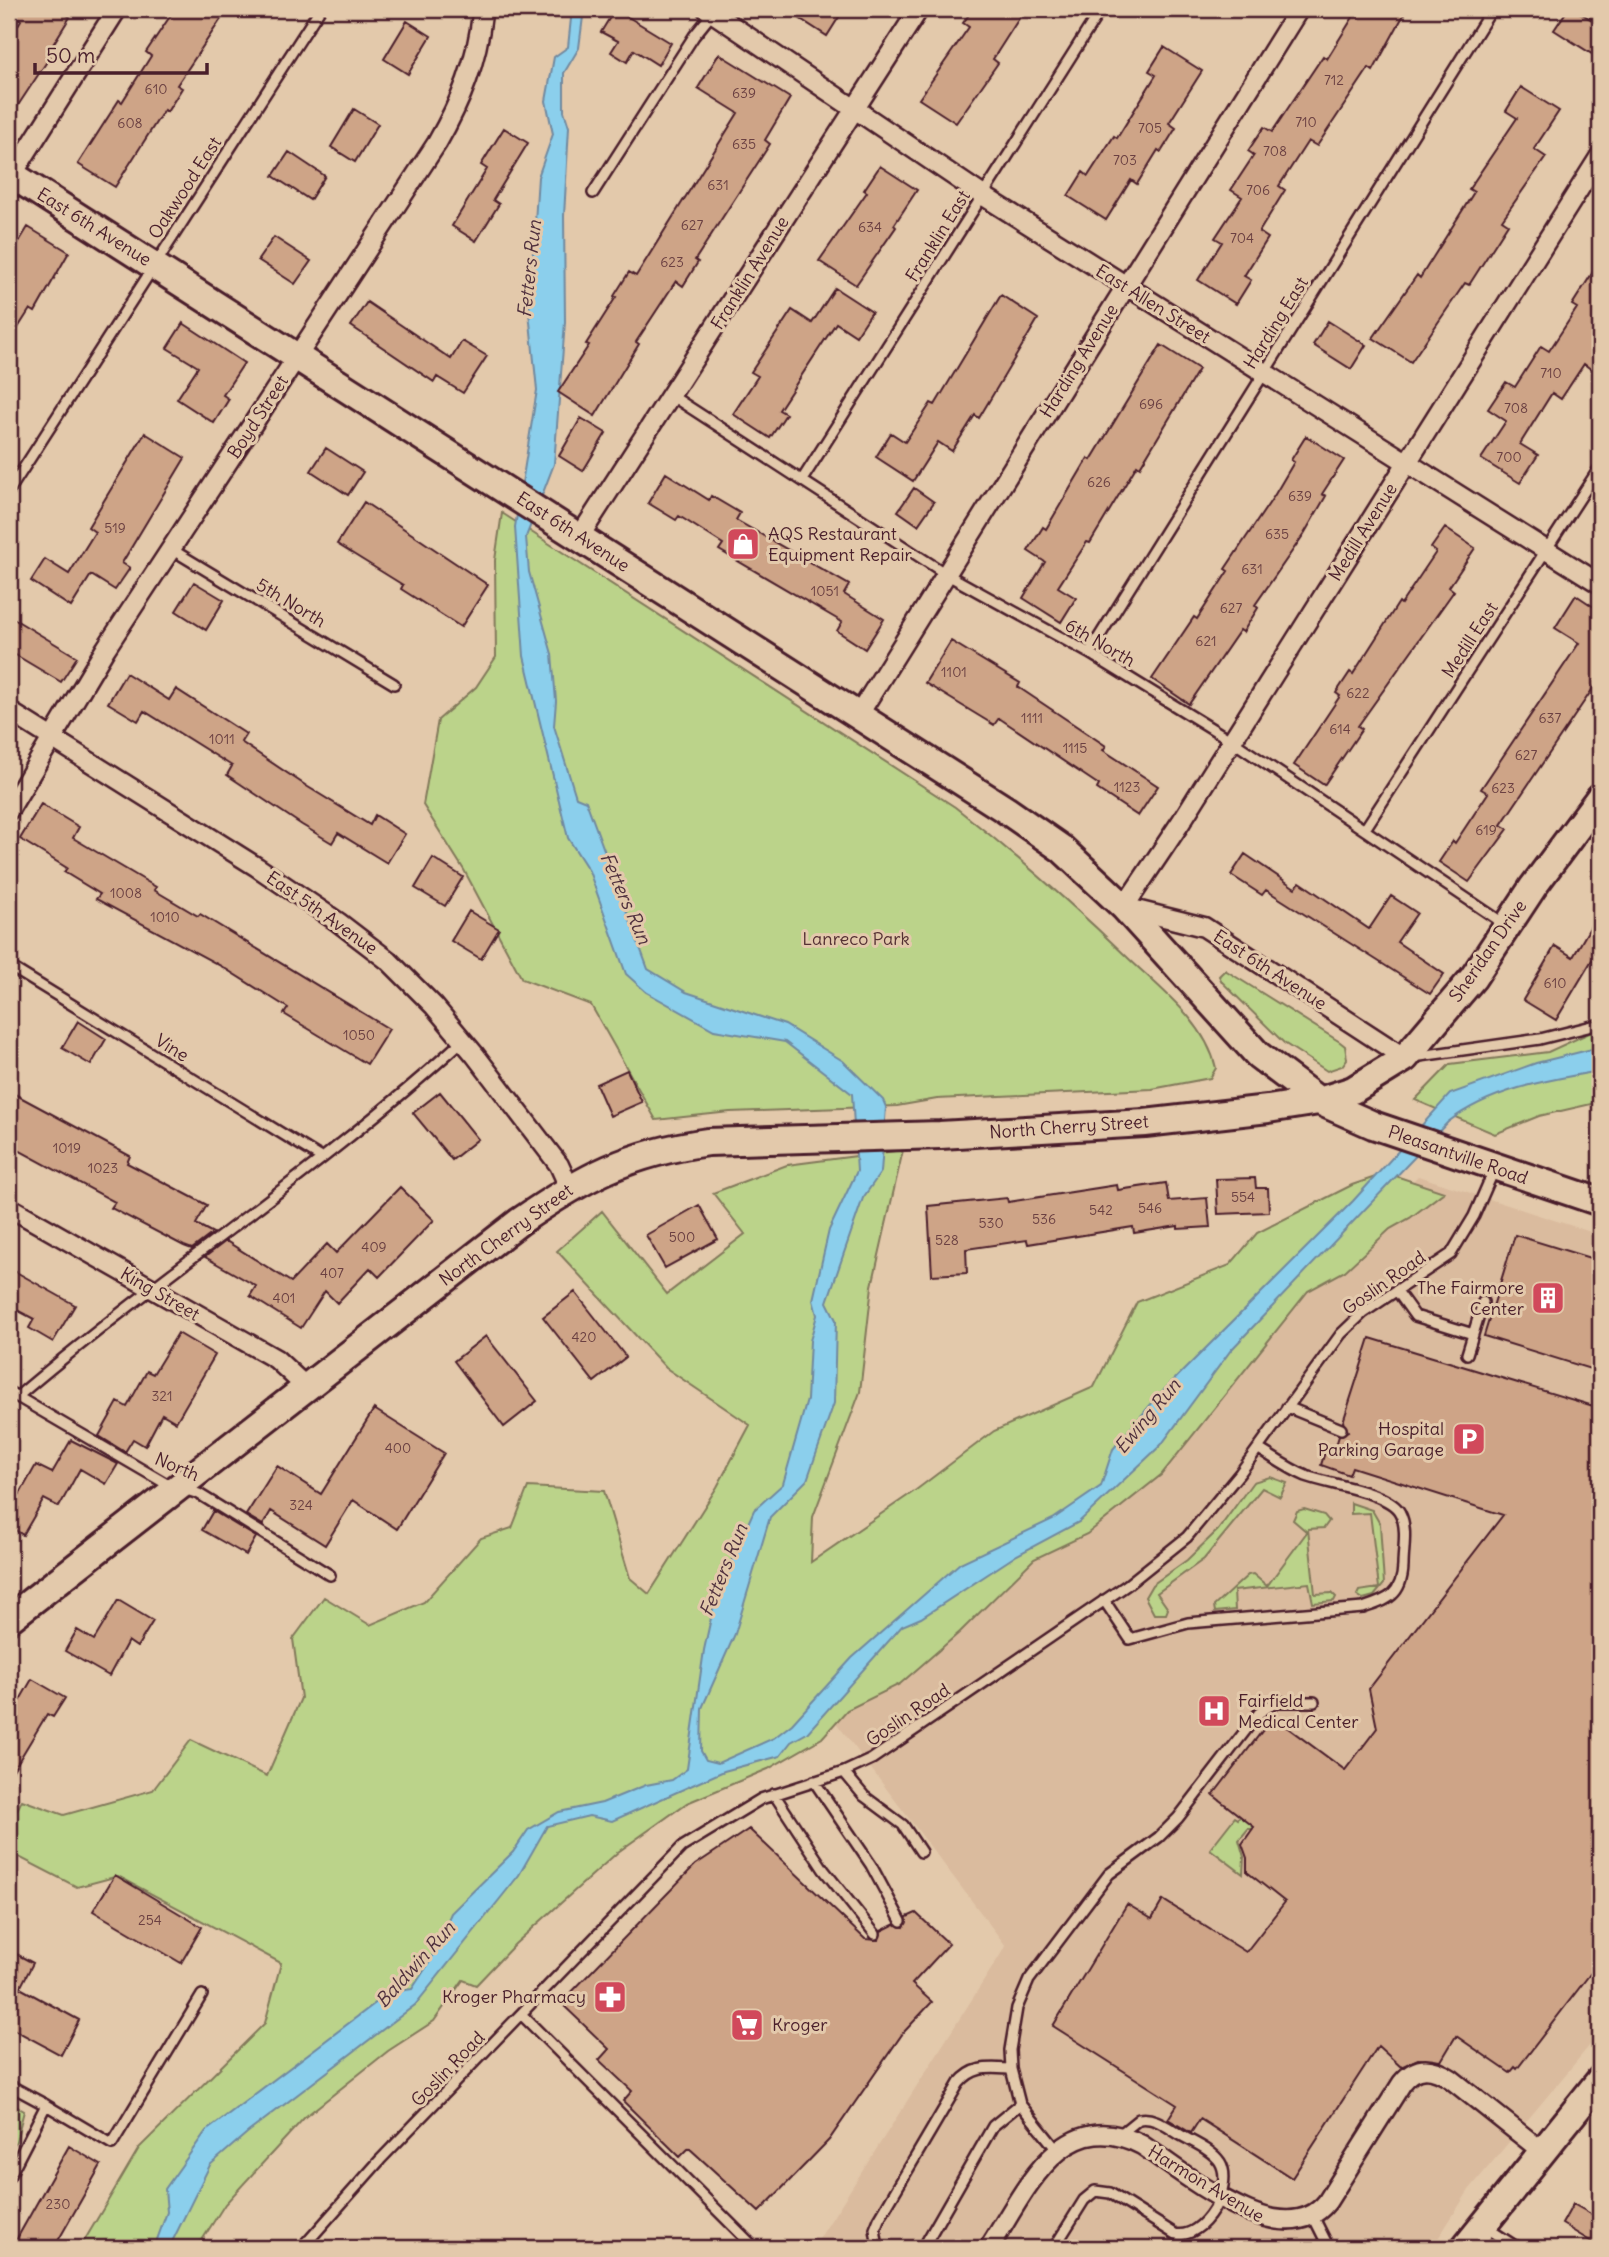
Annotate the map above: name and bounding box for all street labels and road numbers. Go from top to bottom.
street label: Oakwood East [143,132,226,243]
street label: East 6th Avenue [33,182,156,271]
street label: Franklin East [900,186,975,286]
street label: Franklin Avenue [705,212,794,334]
street label: East Allen Street [1092,259,1215,348]
street label: Harding East [1238,272,1313,373]
street label: Harding Avenue [1034,299,1123,422]
street label: Boyd Street [222,371,293,463]
street label: Medill Avenue [1323,478,1402,585]
street label: East 6th Avenue [512,486,634,577]
street label: 5th North [252,573,330,632]
street label: Medill East [1437,597,1503,682]
street label: 6th North [1061,613,1139,672]
street label: East 5th Avenue [262,866,382,959]
street label: Sheridan Drive [1444,895,1531,1006]
street label: East 6th Avenue [1209,924,1331,1015]
street label: Vine [151,1028,193,1067]
street label: North Cherry Street [989,1109,1149,1144]
street label: Pleasantville Road [1385,1120,1532,1189]
street label: North Cherry Street [434,1178,577,1291]
street label: Goslin Road [1338,1245,1430,1320]
street label: King Street [116,1262,204,1326]
street label: North [151,1447,203,1486]
street label: Goslin Road [861,1678,954,1751]
street label: Goslin Road [406,2026,490,2111]
street label: Harmon Avenue [1144,2140,1269,2227]

